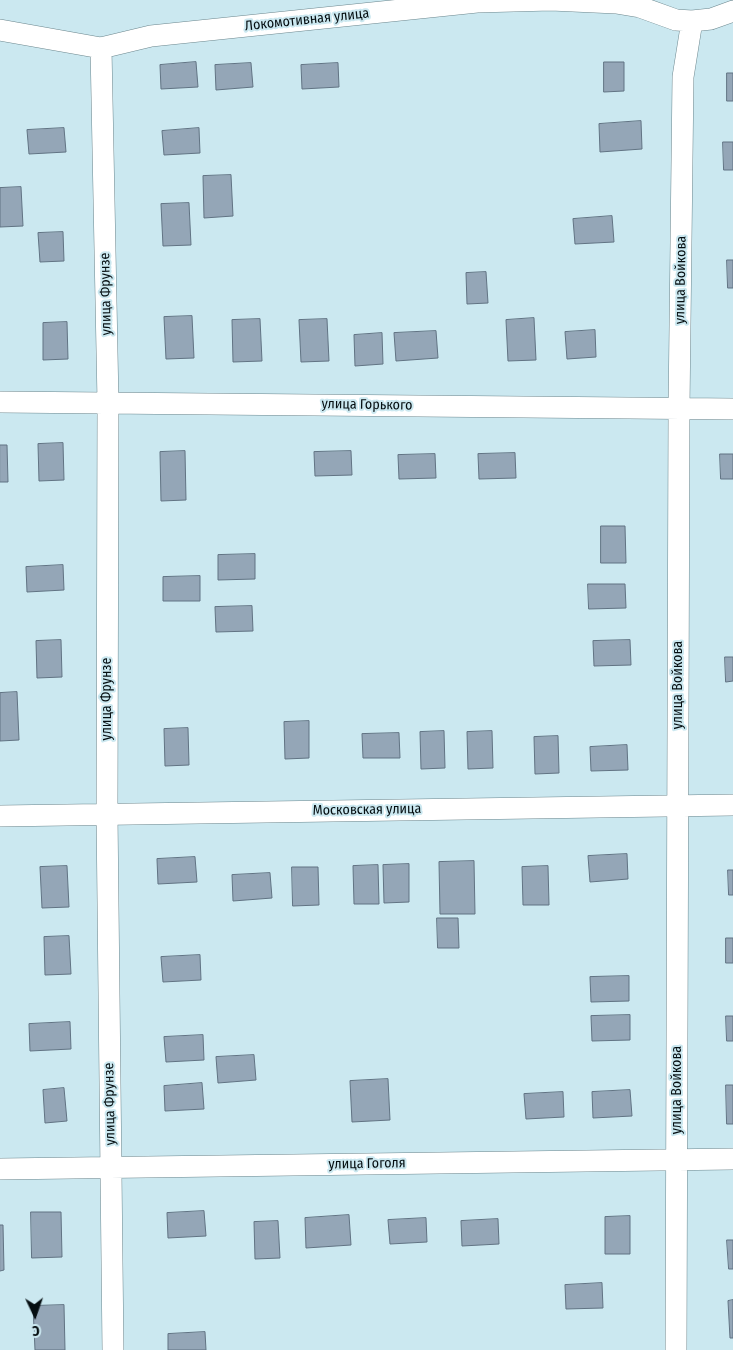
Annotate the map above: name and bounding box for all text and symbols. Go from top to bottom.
street label: Локомотивная улица [244,5,370,35]
street label: улица Войкова [672,236,690,324]
street label: улица Фрунзе [97,252,115,336]
street label: улица Горького [321,396,413,414]
street label: улица Войкова [670,641,686,729]
street label: улица Фрунзе [99,658,115,740]
street label: Московская улица [313,801,421,819]
street label: улица Войкова [669,1046,685,1134]
street label: улица Фрунзе [101,1062,119,1146]
street label: улица Гоголя [328,1155,406,1173]
north arrow [10,1290,60,1340]
text: С [32,1322,40,1339]

